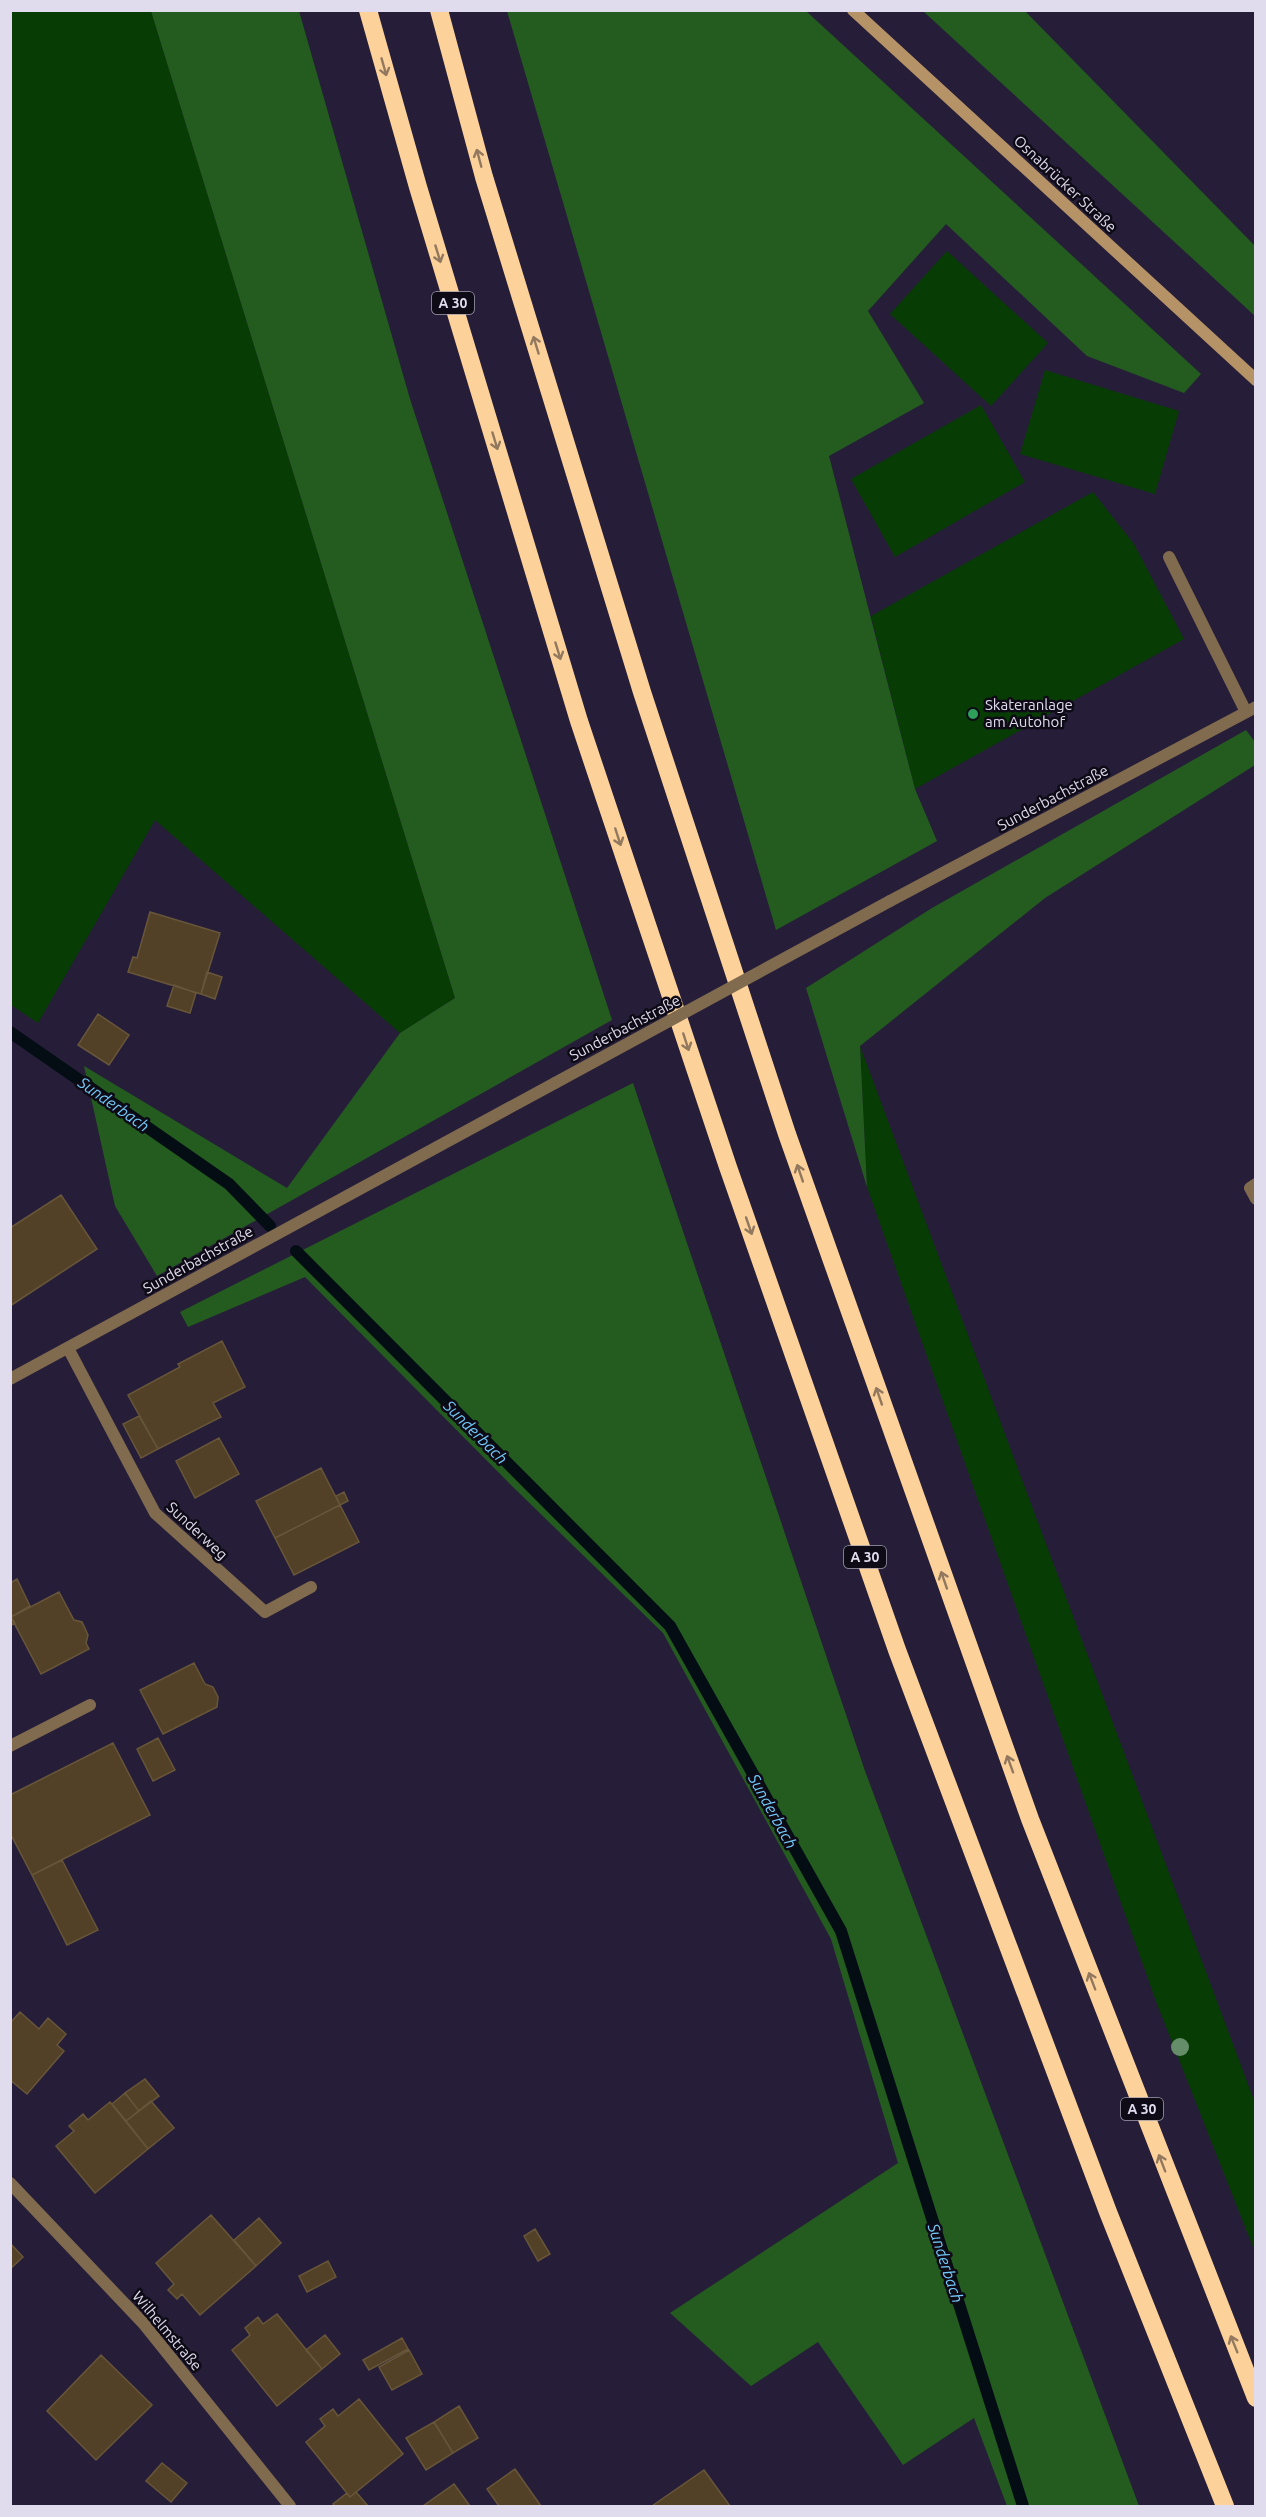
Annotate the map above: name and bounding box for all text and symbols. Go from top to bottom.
one-way arrow [379,57,390,76]
street label: Osnabrücker Straße [1011,132,1120,235]
one-way arrow [473,149,484,168]
one-way arrow [434,244,445,263]
road number: A 30 [432,292,474,314]
one-way arrow [530,335,541,354]
one-way arrow [490,431,501,450]
one-way arrow [553,641,564,660]
place label: Skateranlage am Autohof [985,696,1073,730]
marker: Skateranlage am Autohof [966,707,980,721]
street label: Sunderbachstraße [995,761,1111,834]
one-way arrow [613,827,624,846]
street label: Sunderbachstraße [567,991,683,1064]
one-way arrow [681,1032,692,1051]
water label: Sunderbach [74,1072,153,1135]
one-way arrow [794,1164,805,1183]
one-way arrow [744,1216,755,1235]
street label: Sunderbachstraße [140,1222,256,1297]
one-way arrow [873,1387,884,1406]
water label: Sunderbach [440,1396,511,1467]
street label: Sunderweg [164,1498,231,1563]
road number: A 30 [844,1546,886,1568]
one-way arrow [938,1571,949,1590]
one-way arrow [1004,1755,1015,1773]
water label: Sunderbach [745,1770,801,1851]
one-way arrow [1086,1972,1097,1990]
road number: A 30 [1121,2098,1163,2120]
one-way arrow [1156,2154,1167,2172]
water label: Sunderbach [924,2220,967,2305]
street label: Wilhelmstraße [129,2287,206,2374]
one-way arrow [1228,2335,1239,2354]

